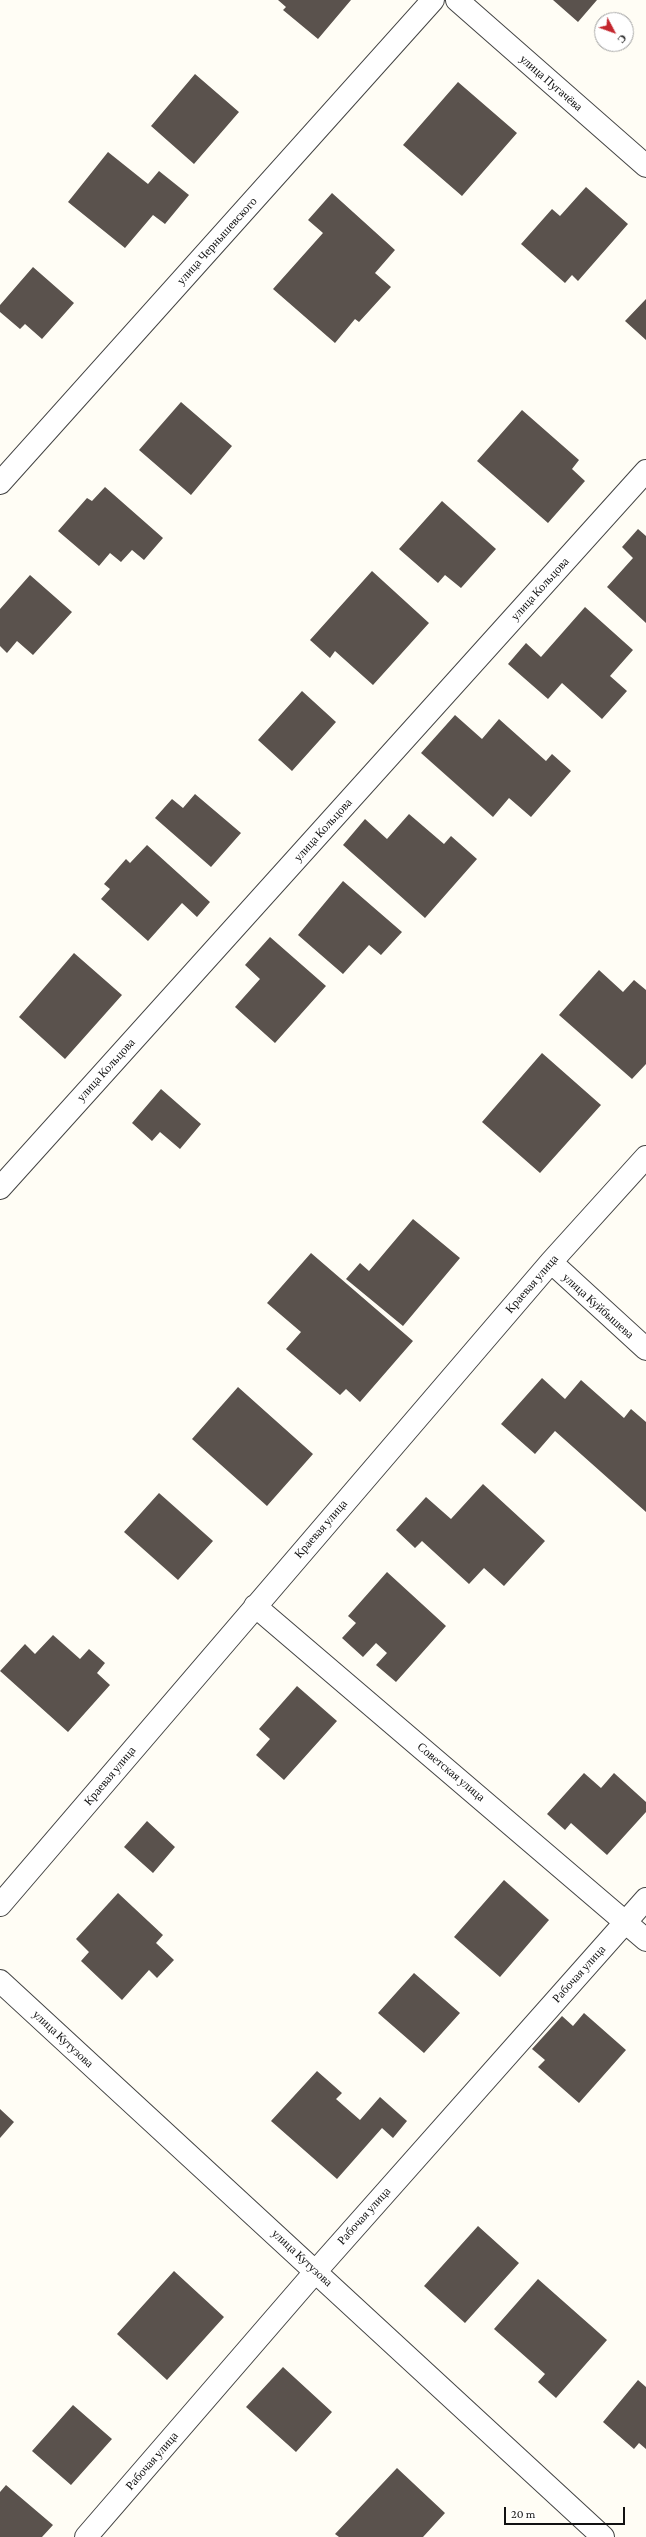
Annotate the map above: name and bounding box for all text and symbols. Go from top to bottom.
north arrow [594,12,634,52]
text: С [615,32,629,46]
street label: улица Пугачёва [517,52,585,114]
street label: улица Чернышевского [174,194,260,288]
street label: улица Кольцова [508,555,572,623]
street label: улица Кольцова [291,796,355,864]
street label: улица Кольцова [74,1036,138,1104]
street label: Краевая улица [503,1252,561,1316]
street label: улица Куйбышева [559,1270,637,1342]
street label: Краевая улица [292,1497,350,1561]
street label: Советская улица [414,1739,488,1805]
street label: Краевая улица [81,1743,139,1809]
street label: Рабочая улица [549,1942,609,2006]
street label: улица Кутузова [30,2007,96,2071]
street label: Рабочая улица [334,2184,394,2248]
street label: улица Кутузова [269,2226,335,2290]
street label: Рабочая улица [123,2429,181,2493]
scale bar [506,2499,627,2525]
text: 20 m [511,2507,535,2521]

